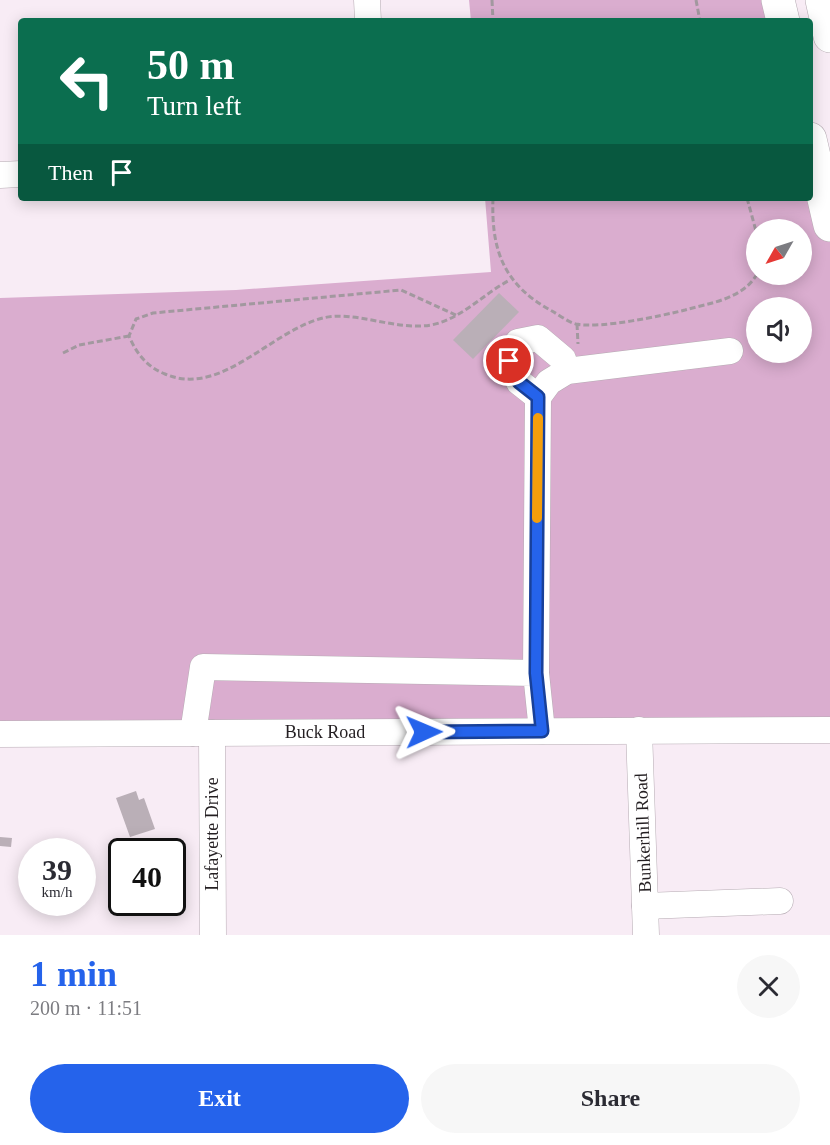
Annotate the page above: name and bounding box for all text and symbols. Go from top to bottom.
icon: left [48,42,126,120]
text: 50 m [147,42,235,88]
text: Turn left [147,91,241,121]
icon: arrive [105,156,138,189]
text: Then [48,160,93,185]
north arrow [746,219,812,285]
map controls [746,219,812,363]
button: sound [746,297,812,363]
pin [483,335,534,386]
icon: arrive [492,344,525,377]
position arrow [392,700,456,764]
street label: Buck Road [285,722,365,742]
street label: Bunkerhill Road [631,773,655,893]
street label: Lafayette Drive [202,777,222,891]
speed limit sign: 40 [108,838,186,916]
text: 39 [42,853,72,886]
text: km/h [42,884,72,900]
text: 1 min [30,954,117,994]
button: close [737,955,800,1018]
text: 200 m · 11:51 [30,997,142,1019]
button: Exit [30,1064,409,1133]
button: Share [421,1064,800,1133]

